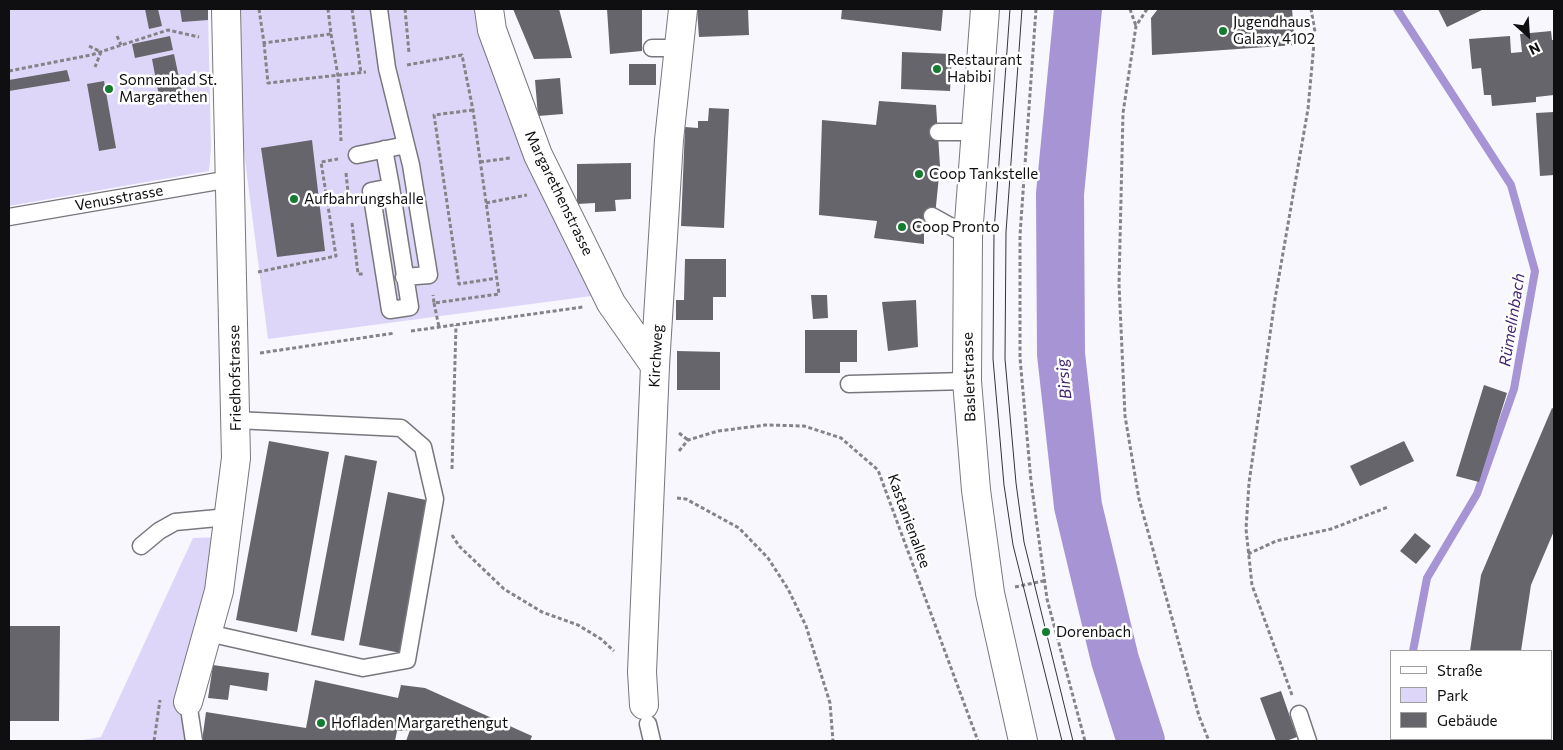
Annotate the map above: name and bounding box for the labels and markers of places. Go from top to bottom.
place label: Jugendhaus Galaxy 4102 [1233,13,1315,48]
marker: Jugendhaus Galaxy 4102 [1217,25,1229,37]
place label: Restaurant Habibi [947,51,1022,86]
marker: Restaurant Habibi [931,63,943,75]
place label: Sonnenbad St. Margarethen [119,71,217,106]
marker: Sonnenbad St. Margarethen [103,83,115,95]
place label: Coop Tankstelle [929,165,1038,183]
marker: Coop Tankstelle [913,168,925,180]
place label: Aufbahrungshalle [304,190,424,208]
marker: Aufbahrungshalle [288,193,300,205]
place label: Coop Pronto [912,218,1000,236]
marker: Coop Pronto [896,221,908,233]
place label: Dorenbach [1056,623,1131,641]
marker: Dorenbach [1040,626,1052,638]
place label: Hofladen Margarethengut [331,714,508,732]
marker: Hofladen Margarethengut [315,717,327,729]

